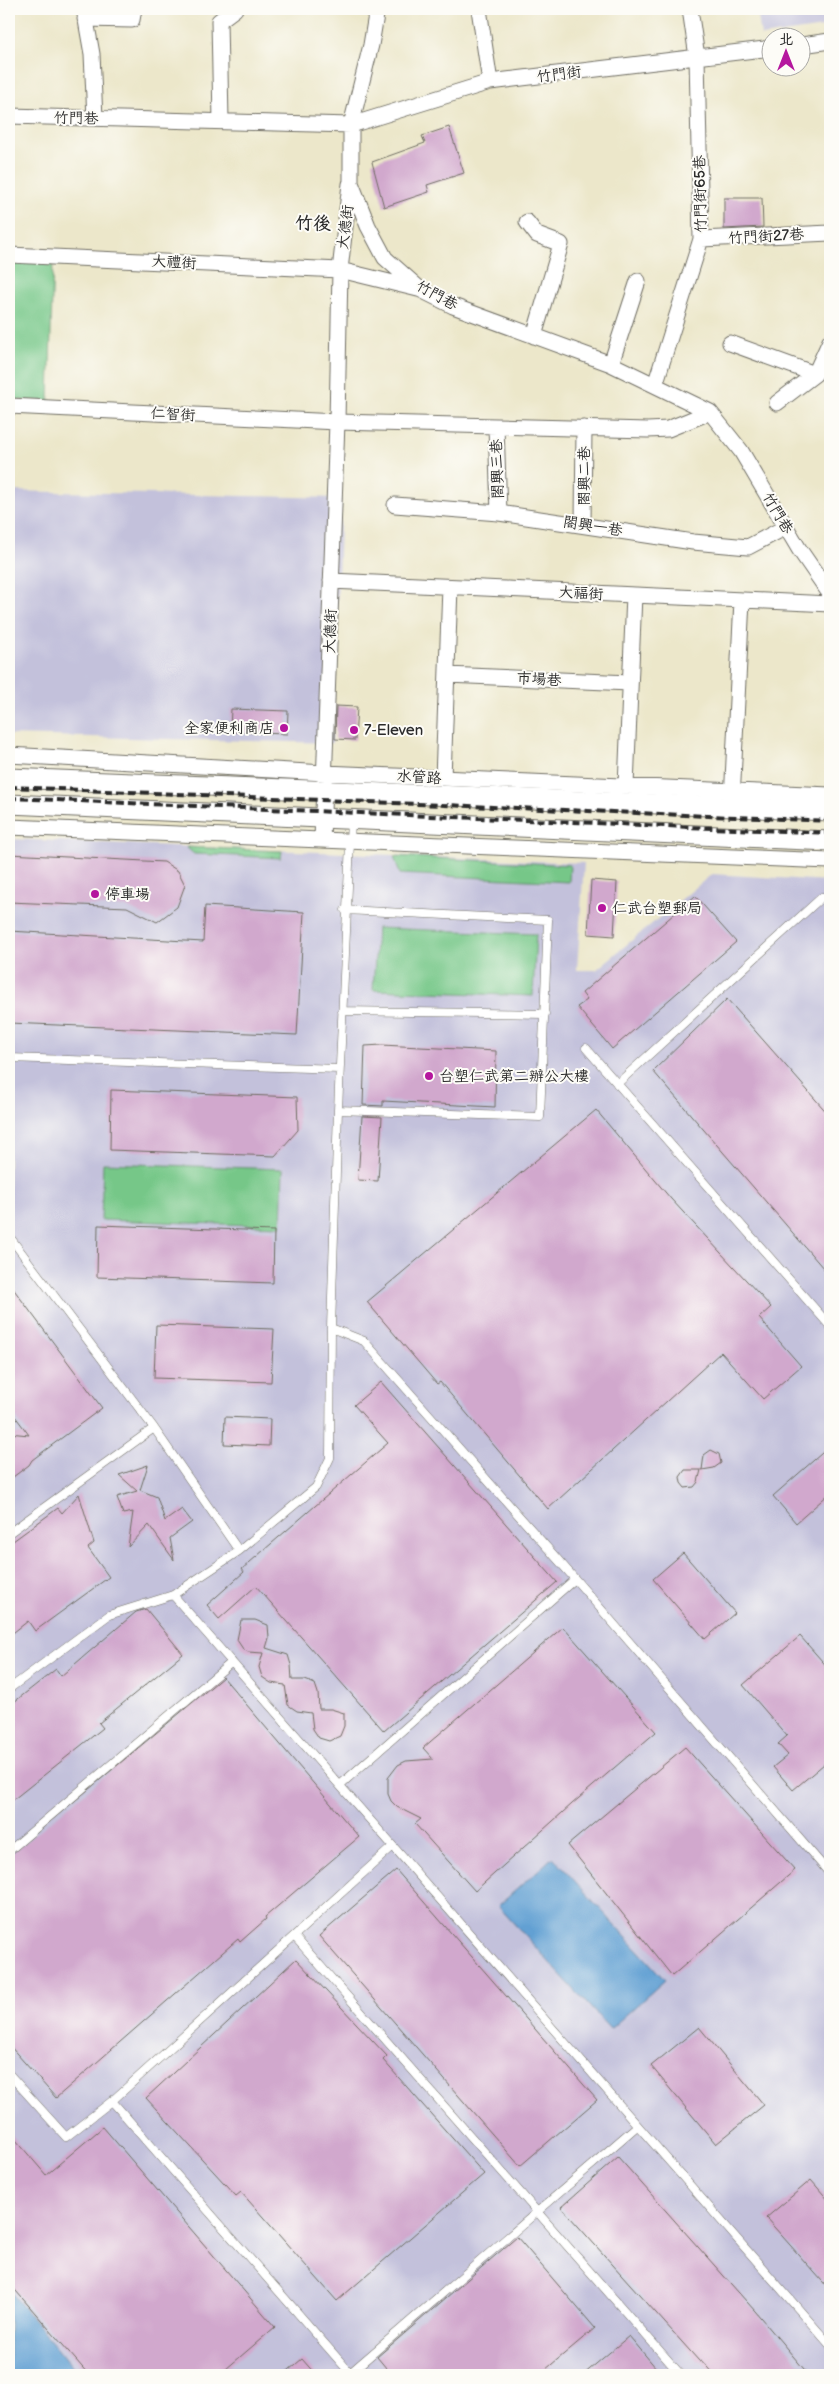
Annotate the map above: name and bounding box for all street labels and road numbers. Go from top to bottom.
street label: 竹門街 [536,62,583,87]
street label: 竹門巷 [53,109,99,128]
street label: 竹門街65巷 [690,155,711,233]
street label: 大德街 [333,204,358,251]
street label: 竹門街27巷 [727,225,805,248]
street label: 大禮街 [151,252,197,273]
street label: 竹門巷 [412,276,461,315]
street label: 仁智街 [150,404,196,425]
street label: 閤興三巷 [487,439,508,499]
street label: 閤興二巷 [575,446,594,506]
street label: 竹門巷 [758,489,797,537]
street label: 閤興一巷 [562,512,624,541]
street label: 大福街 [558,583,604,604]
street label: 大德街 [320,608,341,654]
street label: 市場巷 [516,669,562,690]
street label: 水管路 [396,767,442,788]

